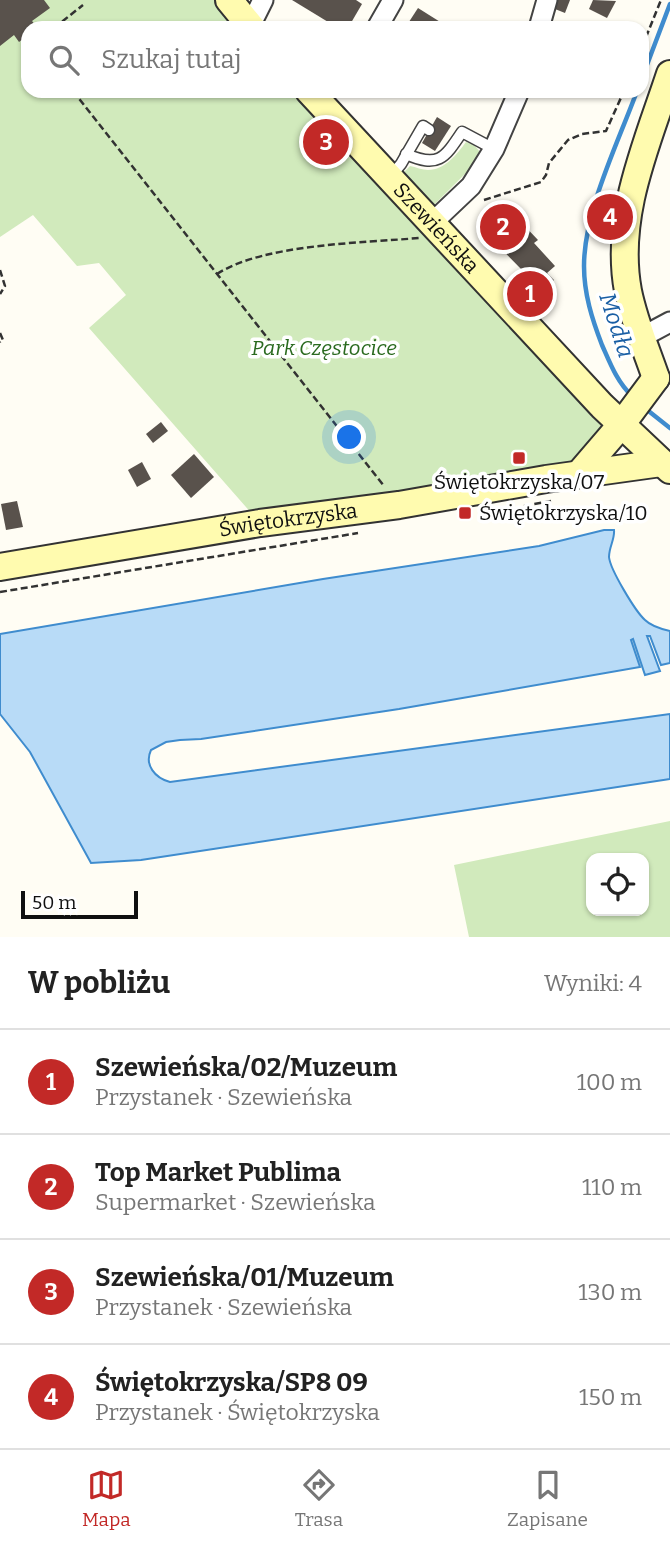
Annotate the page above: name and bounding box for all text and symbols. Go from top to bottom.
search box [21,21,649,98]
icon: search [45,41,83,79]
text: Szukaj tutaj [101,44,242,75]
pin: 3 [303,116,349,168]
street label: Szewieńska [388,177,485,279]
pin: 4 [587,191,633,243]
pin: 2 [480,201,526,253]
pin: 1 [507,268,553,320]
water label: Modła [593,289,641,361]
park label: Park Częstocice [251,335,397,361]
your location [332,420,366,454]
marker: Świętokrzyska/07 [511,450,527,466]
place label: Świętokrzyska/07 [434,469,605,495]
street label: Świętokrzyska [217,497,360,543]
place label: Świętokrzyska/10 [479,500,648,526]
marker: Świętokrzyska/10 [457,505,473,521]
map controls [586,853,649,916]
button: locate [586,853,649,916]
scale bar [21,888,138,920]
text: 50 m [32,891,76,914]
text: W pobliżu [28,965,170,1001]
text: Wyniki: 4 [544,969,642,997]
text: Szewieńska/02/Muzeum [95,1052,397,1083]
text: 1 [46,1068,56,1096]
text: 100 m [577,1068,642,1096]
text: Przystanek · Szewieńska [95,1083,352,1111]
text: Top Market Publima [95,1157,341,1188]
text: 2 [45,1173,57,1201]
text: 110 m [582,1173,642,1201]
text: Supermarket · Szewieńska [95,1188,376,1216]
text: Szewieńska/01/Muzeum [95,1262,394,1293]
text: 3 [44,1278,58,1306]
text: 130 m [578,1278,642,1306]
text: Przystanek · Szewieńska [95,1293,352,1321]
text: Świętokrzyska/SP8 09 [95,1367,368,1398]
text: 4 [44,1383,58,1411]
text: 150 m [579,1383,642,1411]
text: Przystanek · Świętokrzyska [95,1398,380,1426]
tab: Mapa [82,1466,131,1531]
tab: Trasa [295,1466,343,1531]
tab: Zapisane [507,1466,588,1531]

